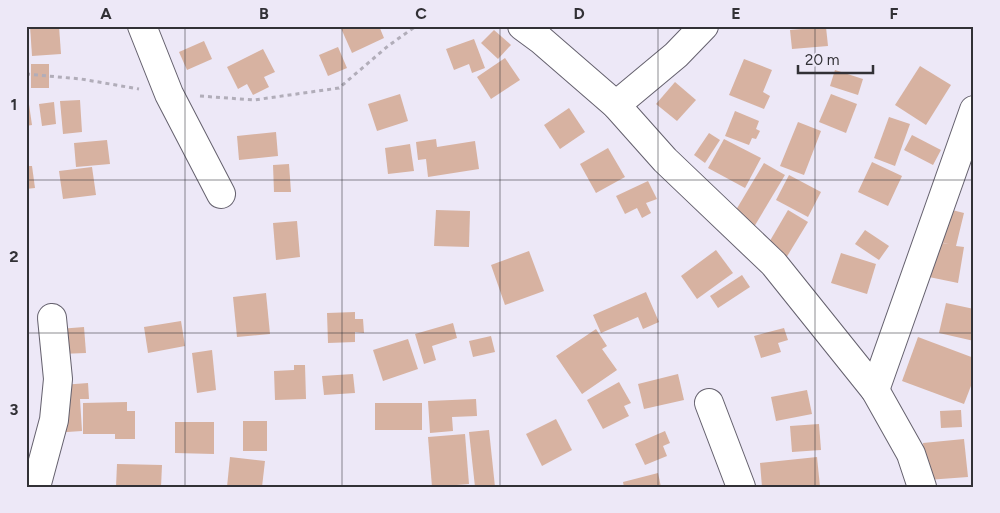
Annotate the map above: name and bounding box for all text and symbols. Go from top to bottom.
text: A [100,4,112,23]
text: B [259,4,269,23]
text: C [415,4,427,23]
text: D [573,4,585,23]
text: E [731,4,741,23]
text: F [890,4,899,23]
scale bar [798,42,872,74]
text: 20 m [805,51,839,69]
text: 1 [11,95,17,114]
text: 2 [9,247,19,266]
text: 3 [10,400,19,419]

